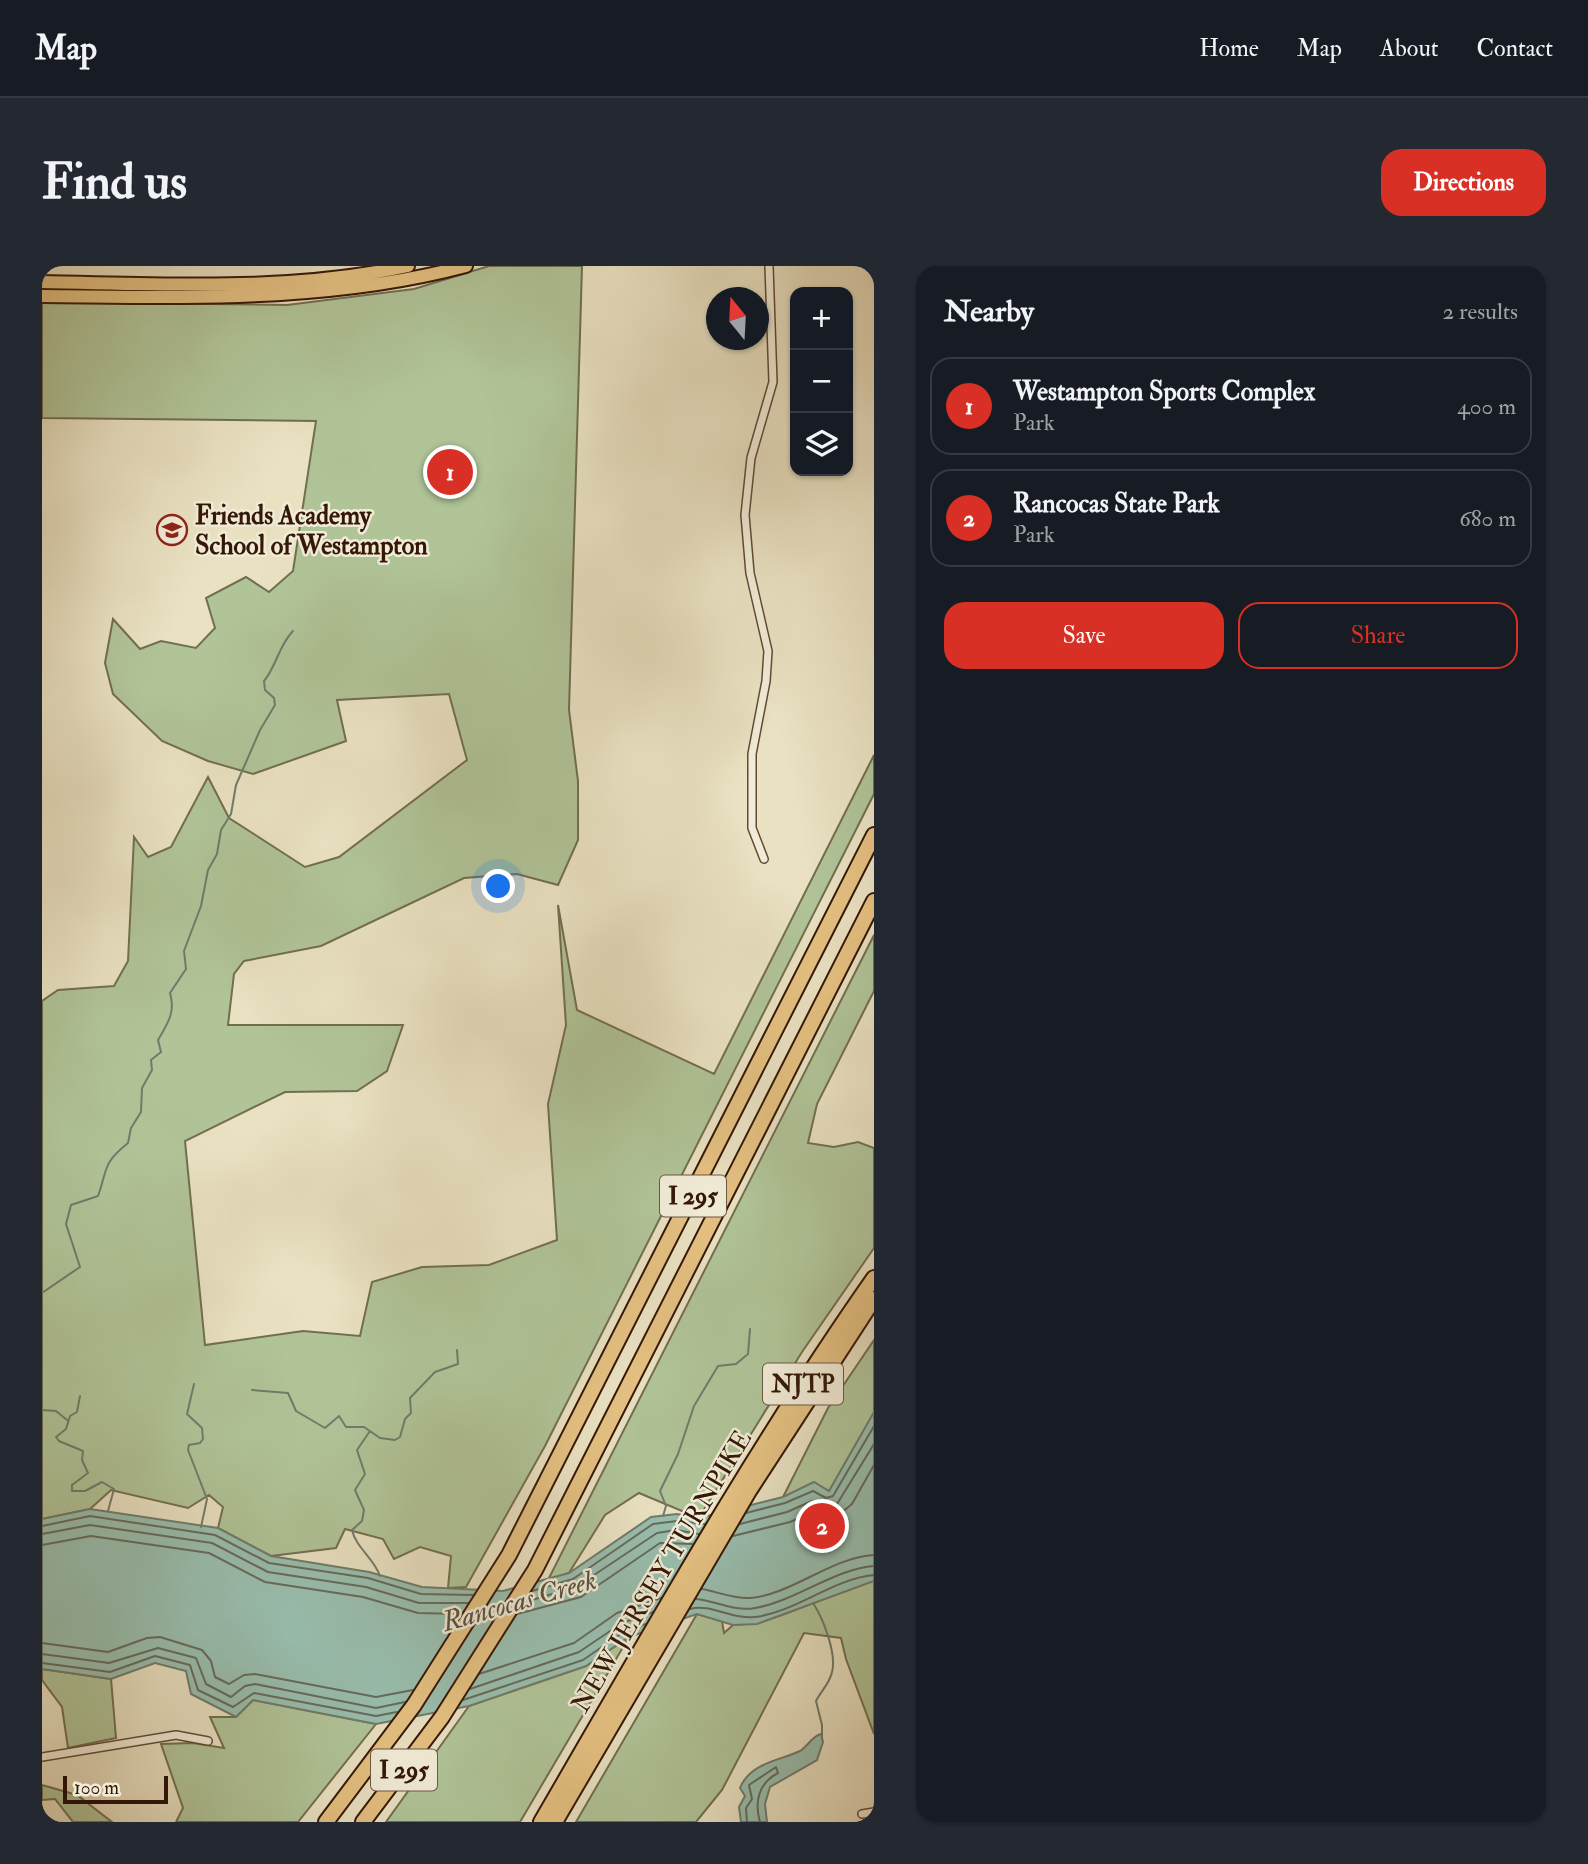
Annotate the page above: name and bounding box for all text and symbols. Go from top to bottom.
text: Map [35,28,97,69]
text: Home [1199,33,1259,64]
text: Map [1297,33,1342,64]
text: About [1380,33,1439,64]
text: Contact [1477,33,1553,64]
button: Directions [1381,149,1546,216]
text: Find us [42,152,187,213]
north arrow [706,287,769,350]
map controls [790,287,853,476]
button: + [790,287,853,350]
text: Nearby [944,293,1034,330]
text: 2 results [1443,297,1518,326]
button: − [790,350,853,413]
text: Westampton Sports Complex [1013,376,1315,408]
text: 1 [965,392,973,421]
text: 400 m [1457,392,1516,421]
text: Park [1013,408,1055,437]
button: layers [790,413,853,476]
pin: 1 [427,446,473,498]
text: Rancocas State Park [1013,488,1220,520]
place label: Friends Academy School of Westampton [195,500,428,563]
text: 2 [963,504,975,533]
text: 680 m [1459,504,1516,533]
school or university icon: Friends Academy School of Westampton [155,513,189,547]
text: Park [1013,520,1055,549]
button: Save [944,602,1224,669]
button: Share [1238,602,1518,669]
your location [481,869,515,903]
road number: I 295 [660,1176,726,1216]
road number: NJTP [763,1364,843,1404]
street label: NEW JERSEY TURNPIKE [565,1424,759,1719]
pin: 2 [799,1500,845,1552]
water label: Rancocas Creek [437,1563,601,1640]
road number: I 295 [371,1750,437,1790]
scale bar [63,1773,168,1805]
text: 100 m [74,1776,119,1800]

